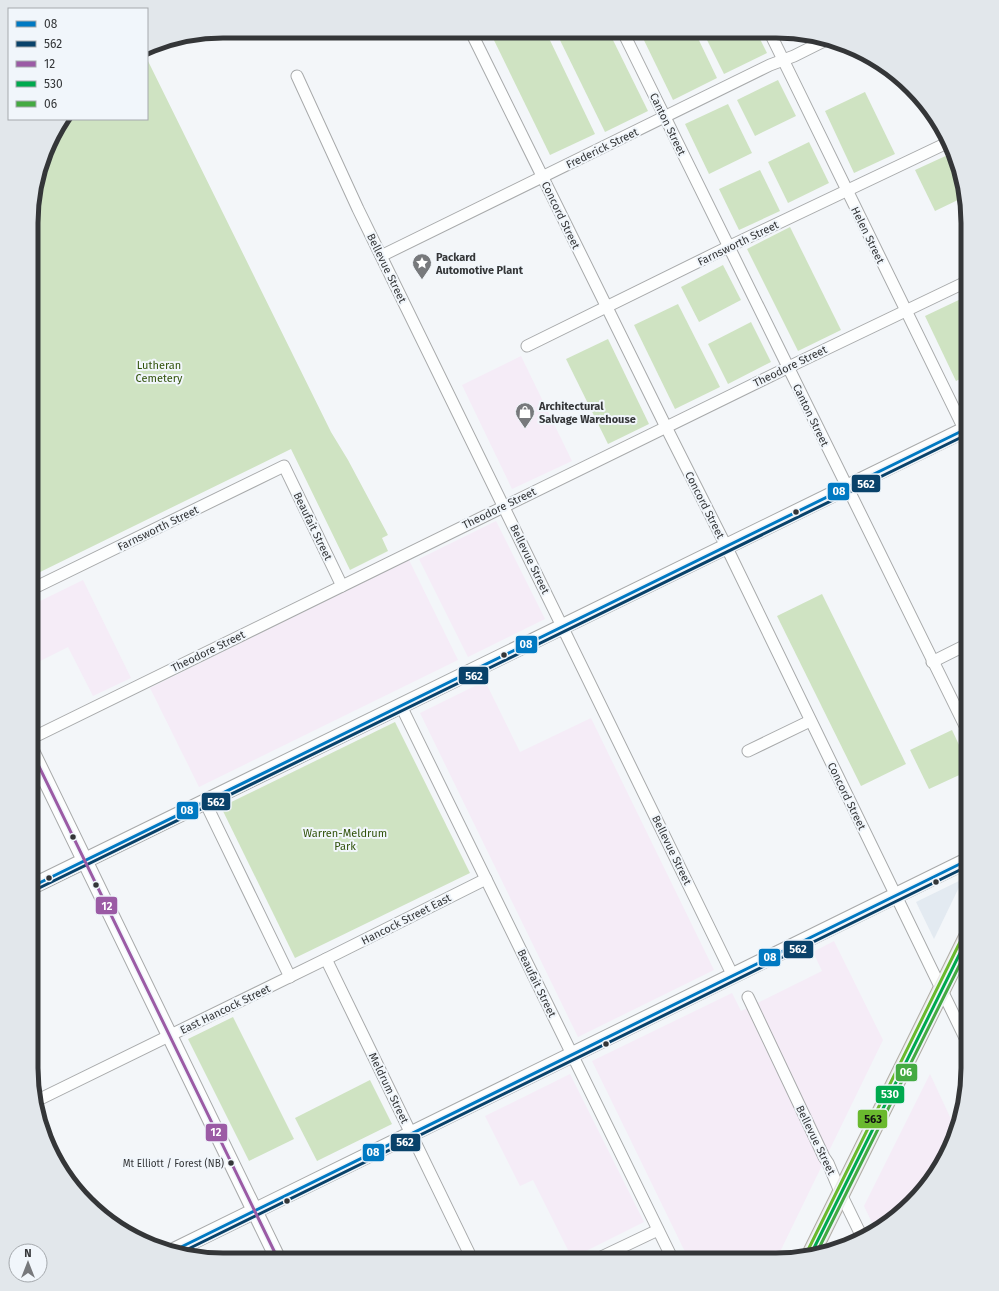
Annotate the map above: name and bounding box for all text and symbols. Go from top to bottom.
legend [8,8,148,120]
text: 08 [44,17,58,31]
text: 562 [44,37,62,51]
text: 12 [44,57,55,71]
text: 530 [44,77,63,91]
street label: Canton Street [647,91,688,158]
text: 06 [44,97,57,111]
street label: Frederick Street [564,125,640,171]
street label: Concord Street [539,179,583,251]
street label: Helen Street [848,205,887,266]
street label: Farnsworth Street [696,218,781,269]
street label: Bellevue Street [364,231,409,305]
place label: Packard Automotive Plant [435,251,524,277]
place icon: Packard Automotive Plant [411,252,433,280]
street label: Theodore Street [751,343,829,390]
park label: Lutheran Cemetery [136,359,183,385]
street label: Canton Street [790,382,831,449]
place label: Architectural Salvage Warehouse [538,400,636,426]
shop icon: Architectural Salvage Warehouse [514,401,536,429]
street label: Concord Street [682,470,727,541]
line badge: 562 [851,474,881,493]
text: 562 [857,478,875,491]
line badge: 08 [827,482,850,501]
street label: Theodore Street [460,485,538,532]
text: 08 [833,485,846,498]
street label: Beaufait Street [290,490,335,562]
street label: Farnsworth Street [116,503,201,554]
unlabelled marker [791,507,801,517]
street label: Bellevue Street [507,522,552,596]
street label: Theodore Street [169,628,247,675]
line badge: 08 [515,635,538,654]
text: 08 [520,638,533,651]
unlabelled marker [499,650,509,660]
line badge: 562 [458,666,489,685]
text: 562 [465,670,483,683]
street label: Concord Street [825,760,869,832]
line badge: 562 [201,792,231,811]
text: 562 [207,796,225,809]
line badge: 08 [176,801,199,820]
text: 08 [181,804,194,817]
street label: Bellevue Street [649,813,694,887]
park label: Warren-Meldrum Park [303,827,387,853]
unlabelled marker [68,832,78,842]
unlabelled marker [44,873,54,883]
unlabelled marker [931,877,941,887]
unlabelled marker [91,880,101,890]
street label: Hancock Street East [359,891,453,948]
line badge: 12 [95,896,118,915]
text: 12 [102,900,113,913]
line badge: 562 [783,940,814,959]
text: 562 [789,943,807,956]
street label: Beaufait Street [514,947,559,1019]
line badge: 08 [758,948,781,967]
text: 08 [764,951,777,964]
street label: East Hancock Street [178,982,272,1037]
unlabelled marker [601,1039,611,1049]
street label: Meldrum Street [366,1051,411,1126]
line badge: 06 [895,1063,918,1082]
text: 06 [900,1066,912,1079]
line badge: 530 [875,1085,905,1104]
text: 530 [881,1088,900,1101]
street label: Bellevue Street [793,1103,838,1177]
line badge: 563 [857,1109,888,1129]
text: 563 [864,1113,882,1126]
line badge: 12 [205,1123,228,1142]
text: 12 [211,1126,222,1139]
line badge: 562 [390,1133,421,1152]
text: 562 [396,1136,414,1149]
line badge: 08 [362,1143,385,1162]
text: 08 [367,1146,380,1159]
place label: Mt Elliott / Forest (NB) [123,1157,224,1170]
marker: Mt Elliott / Forest (NB) [226,1158,236,1168]
unlabelled marker [282,1196,292,1206]
north arrow [8,1243,48,1283]
text: N [24,1247,32,1260]

